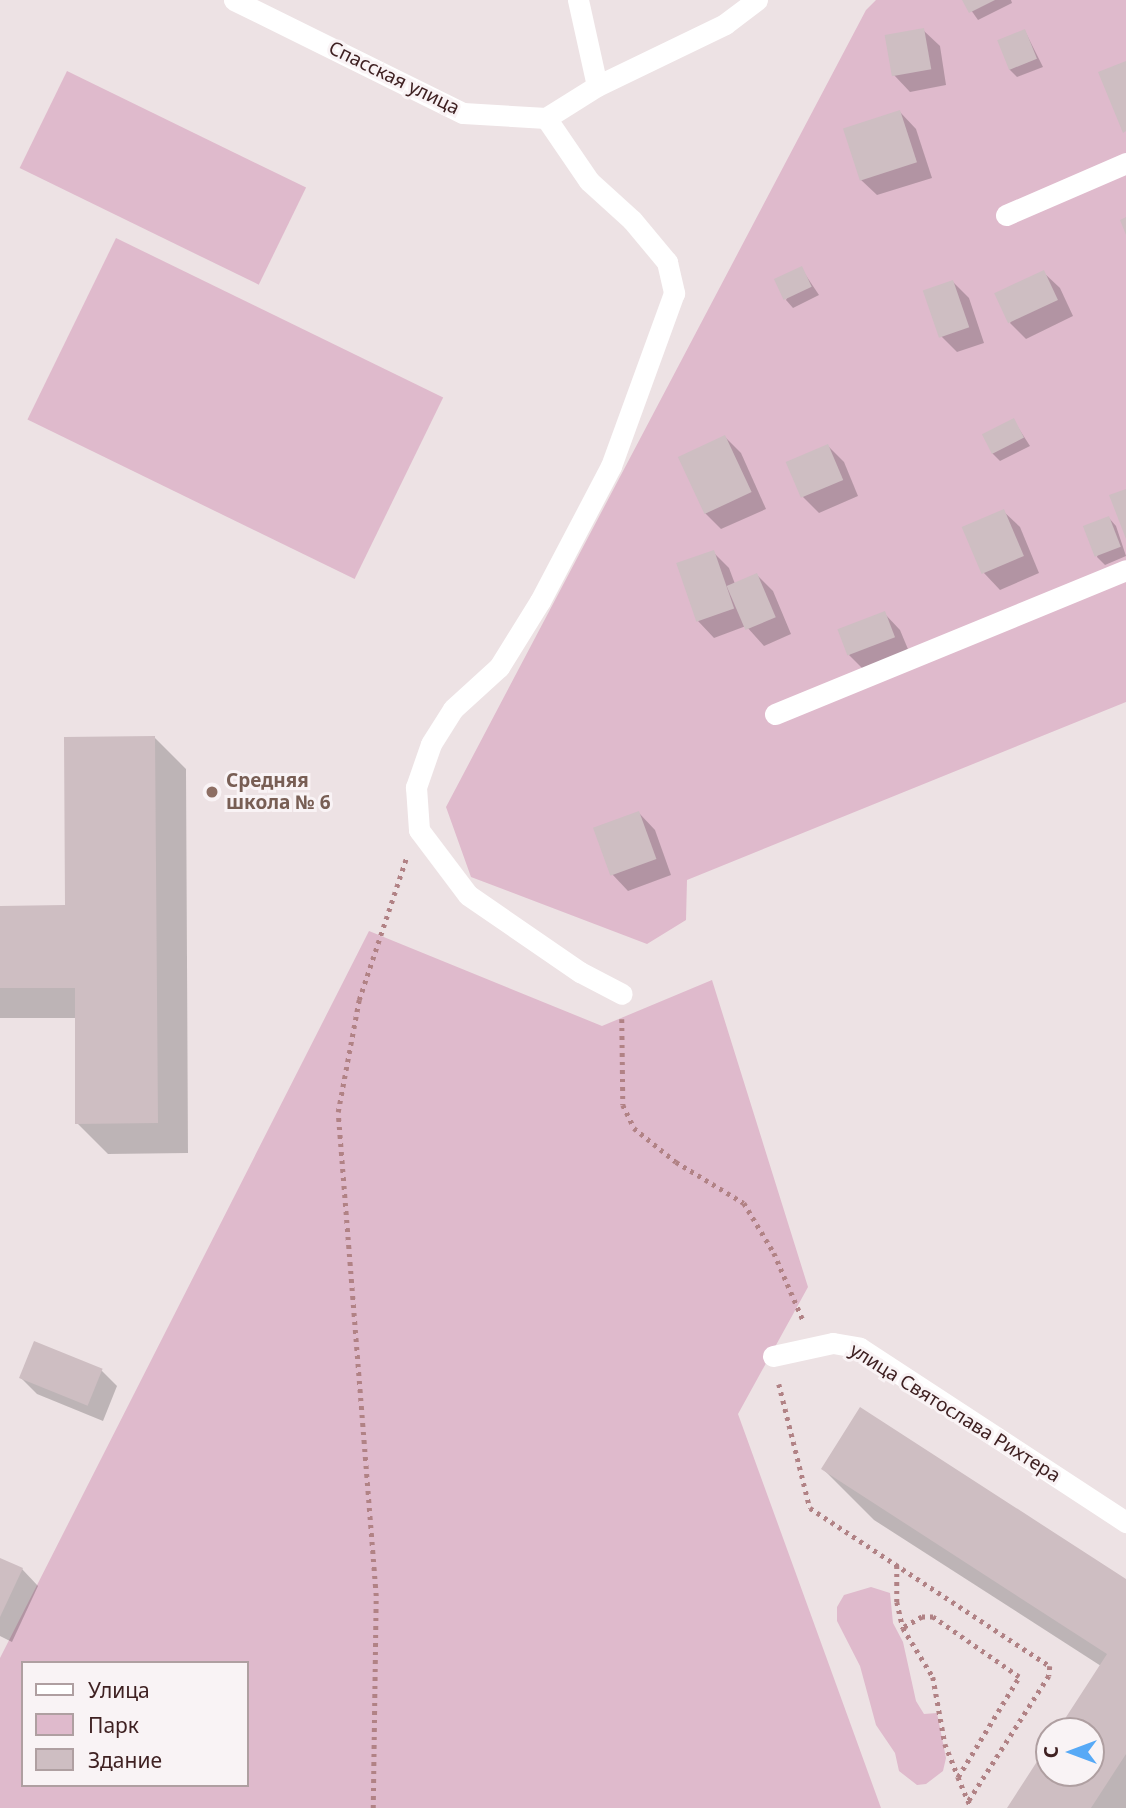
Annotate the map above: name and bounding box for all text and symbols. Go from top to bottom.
street label: Спасская улица [325,36,463,120]
place label: Средняя школа № 6 [226,770,331,814]
marker: Средняя школа № 6 [204,784,220,800]
street label: улица Святослава Рихтера [845,1339,1065,1487]
legend [21,1661,248,1787]
text: Улица [88,1676,150,1704]
text: Парк [88,1711,139,1739]
north arrow [1035,1717,1105,1787]
text: Здание [88,1746,162,1774]
text: С [1038,1746,1064,1758]

